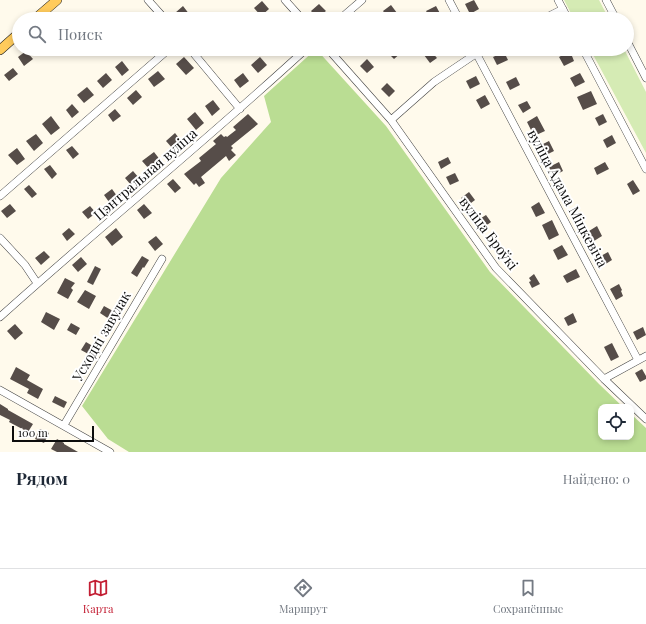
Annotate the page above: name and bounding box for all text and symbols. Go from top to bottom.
search box [12,12,634,56]
icon: search [26,23,48,45]
text: Поиск [58,24,103,44]
street label: Цэнтральная вуліца [89,124,201,224]
street label: вуліца Адама Міцкевіча [523,126,613,270]
street label: вуліца Броўкі [455,193,523,273]
street label: Усходні завулак [67,287,135,386]
map controls [598,404,634,440]
button: locate [598,404,634,440]
scale bar [12,424,94,443]
text: 100 m [18,425,48,440]
text: Рядом [16,467,68,489]
text: Найдено: 0 [563,470,630,487]
tab: Карта [83,577,114,616]
tab: Маршрут [279,577,328,616]
tab: Сохранённые [493,577,563,616]

